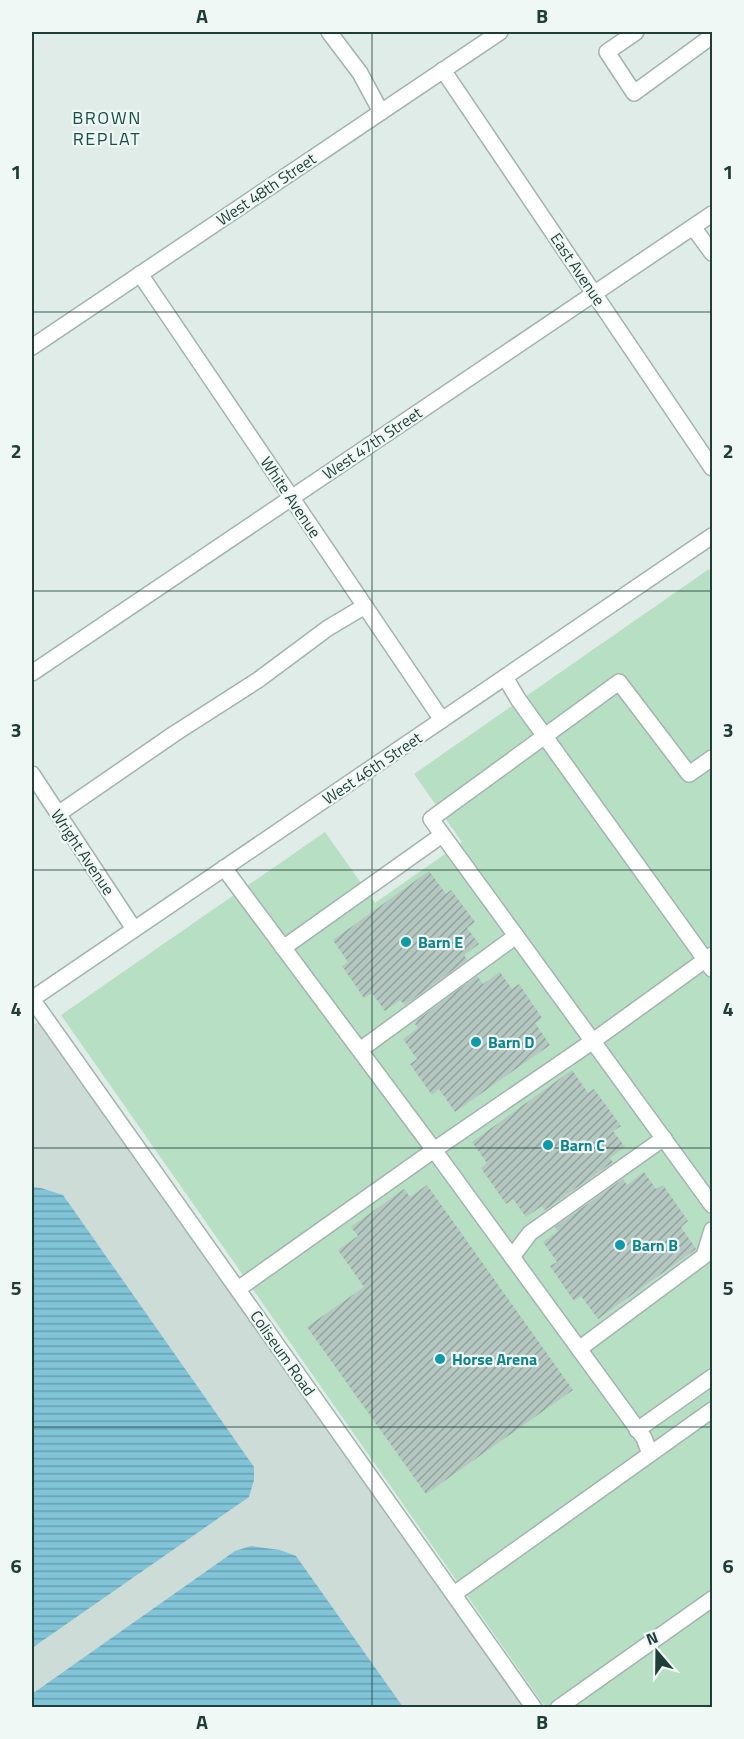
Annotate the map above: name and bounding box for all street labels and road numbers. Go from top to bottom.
street label: West 48th Street [211,147,321,231]
street label: East Avenue [545,228,611,310]
street label: West 47th Street [317,401,427,485]
street label: White Avenue [255,452,327,542]
street label: West 46th Street [317,726,427,810]
street label: Wright Avenue [45,804,121,900]
street label: Coliseum Road [245,1305,321,1401]

